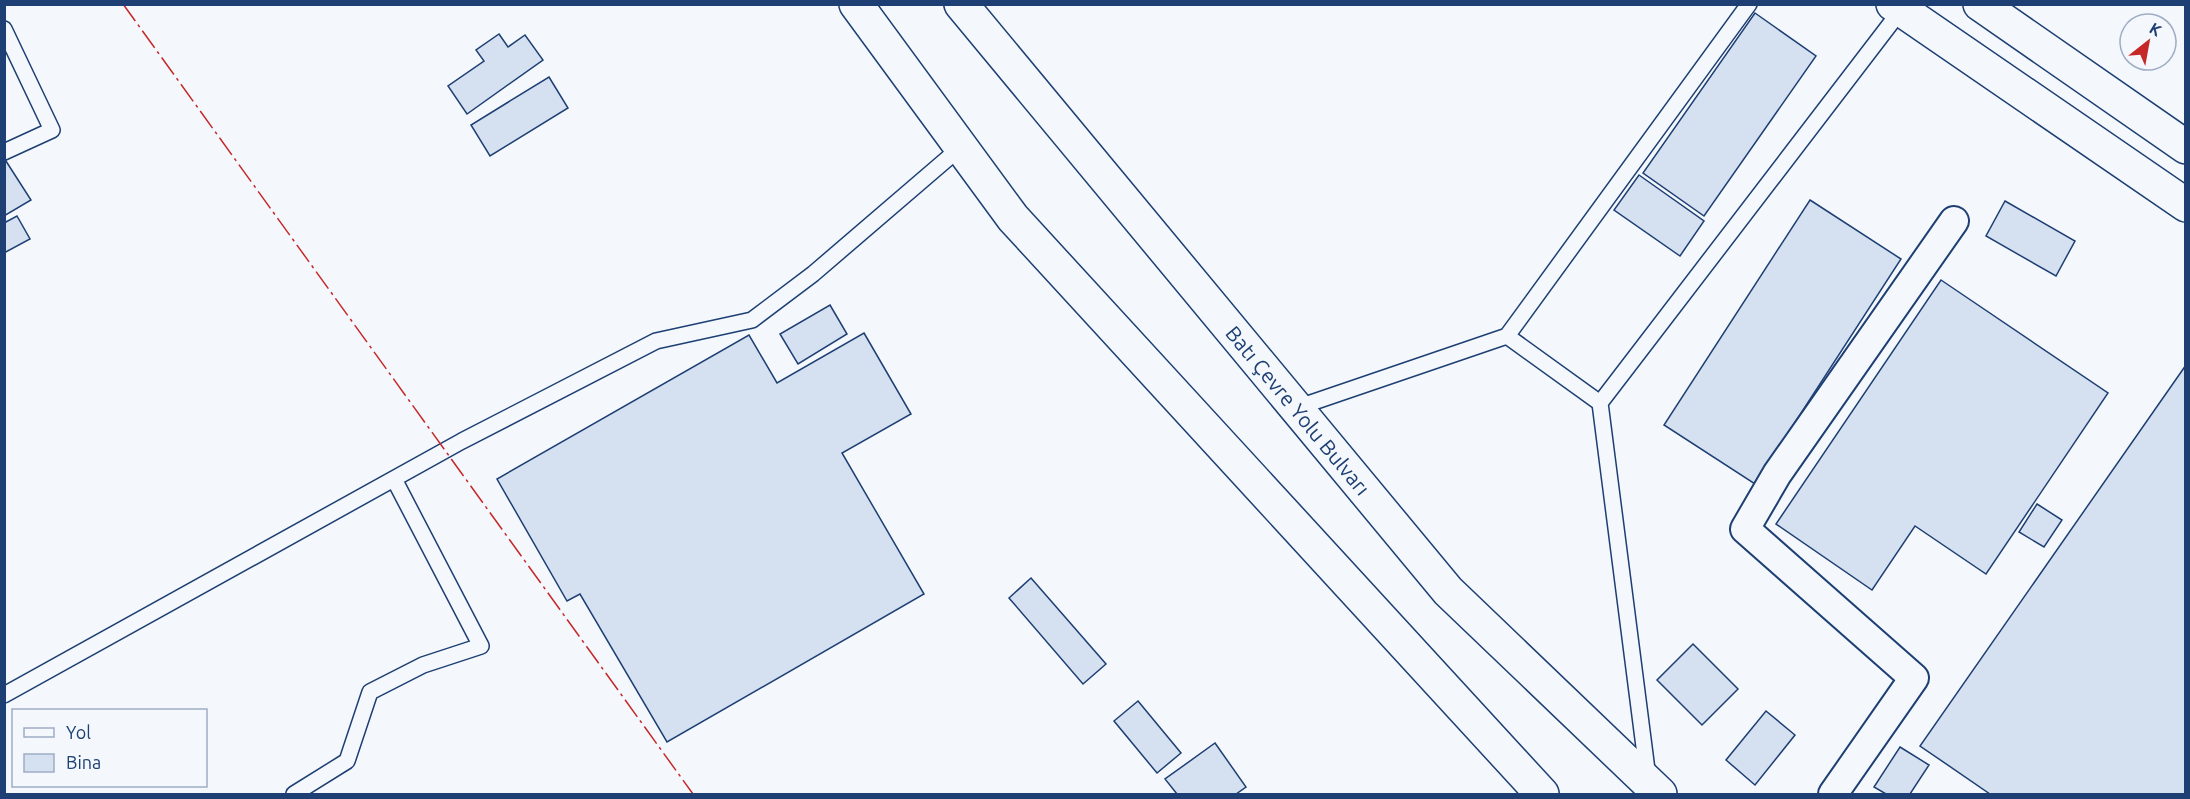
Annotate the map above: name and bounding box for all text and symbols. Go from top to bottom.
north arrow [2118,12,2178,72]
text: K [2147,19,2165,40]
street label: Batı Çevre Yolu Bulvarı [1221,321,1375,500]
legend [12,709,207,787]
text: Yol [66,722,91,742]
text: Bina [66,752,101,772]

